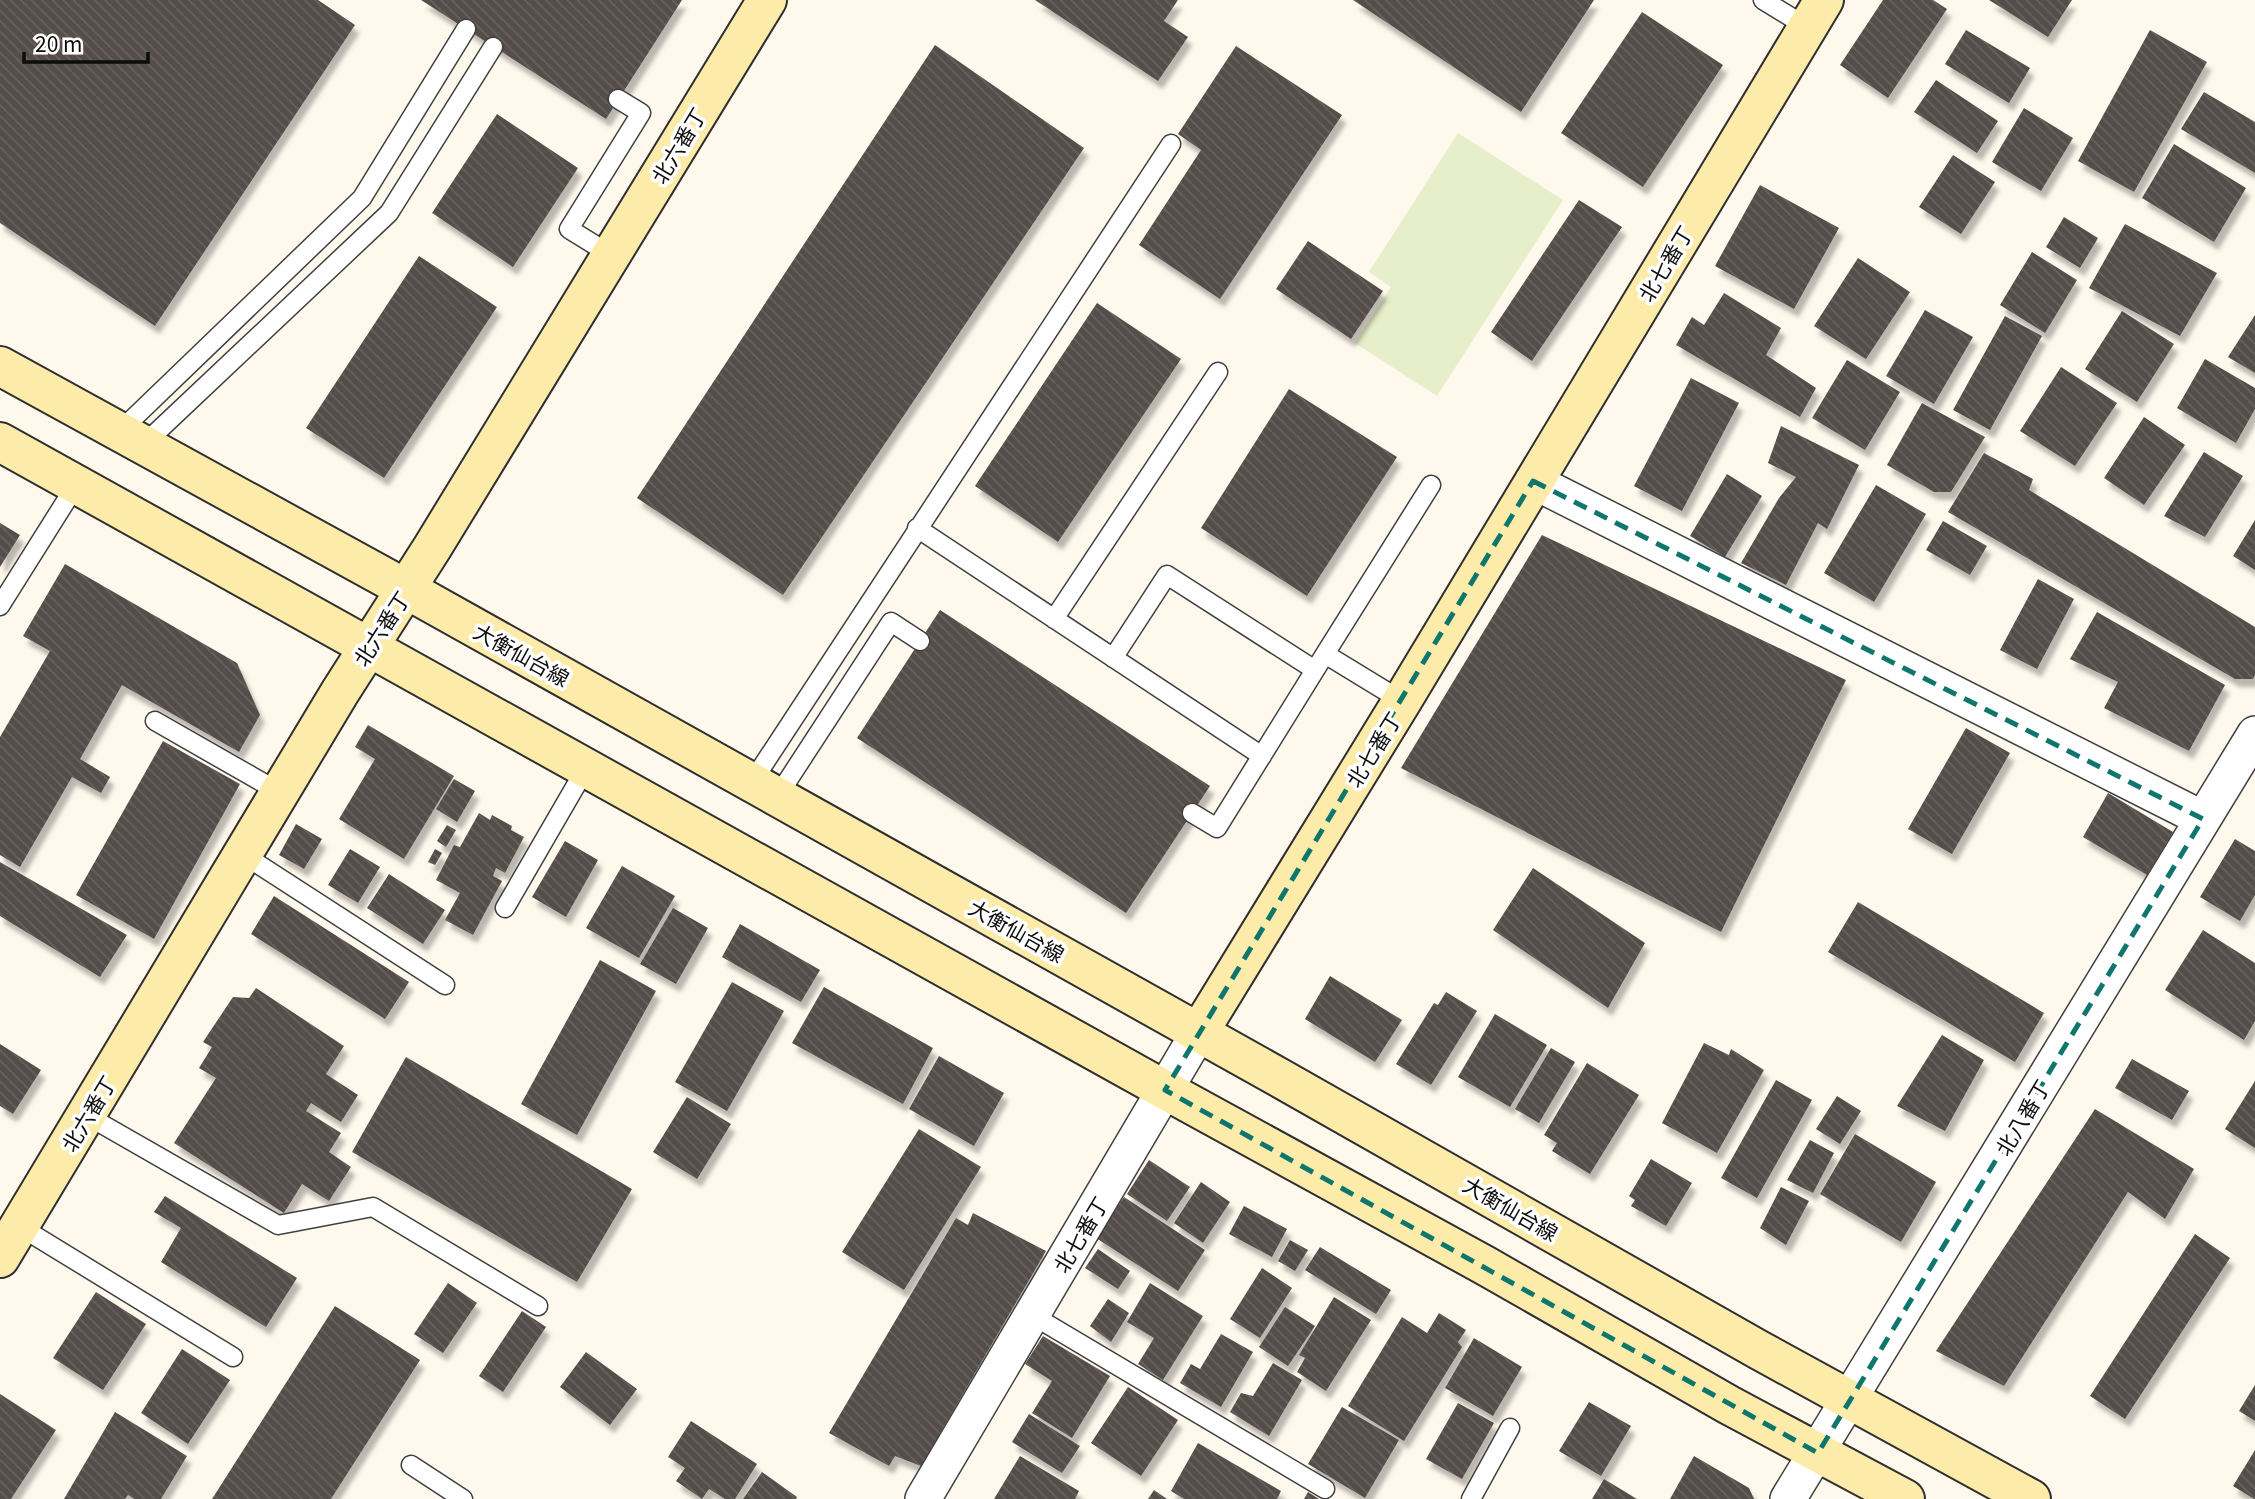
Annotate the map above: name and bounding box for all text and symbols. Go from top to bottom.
scale bar [24,21,149,65]
text: 20 m [35,28,82,58]
street label: 北六番丁 [644,101,712,189]
street label: 北七番丁 [1631,219,1699,307]
street label: 北六番丁 [346,585,416,671]
street label: 大衡仙台線 [469,615,575,693]
street label: 北七番丁 [1338,705,1408,793]
street label: 大衡仙台線 [964,891,1070,969]
street label: 北六番丁 [54,1069,122,1157]
street label: 北八番丁 [1988,1073,2056,1161]
street label: 大衡仙台線 [1458,1169,1564,1247]
street label: 北七番丁 [1046,1190,1114,1278]

